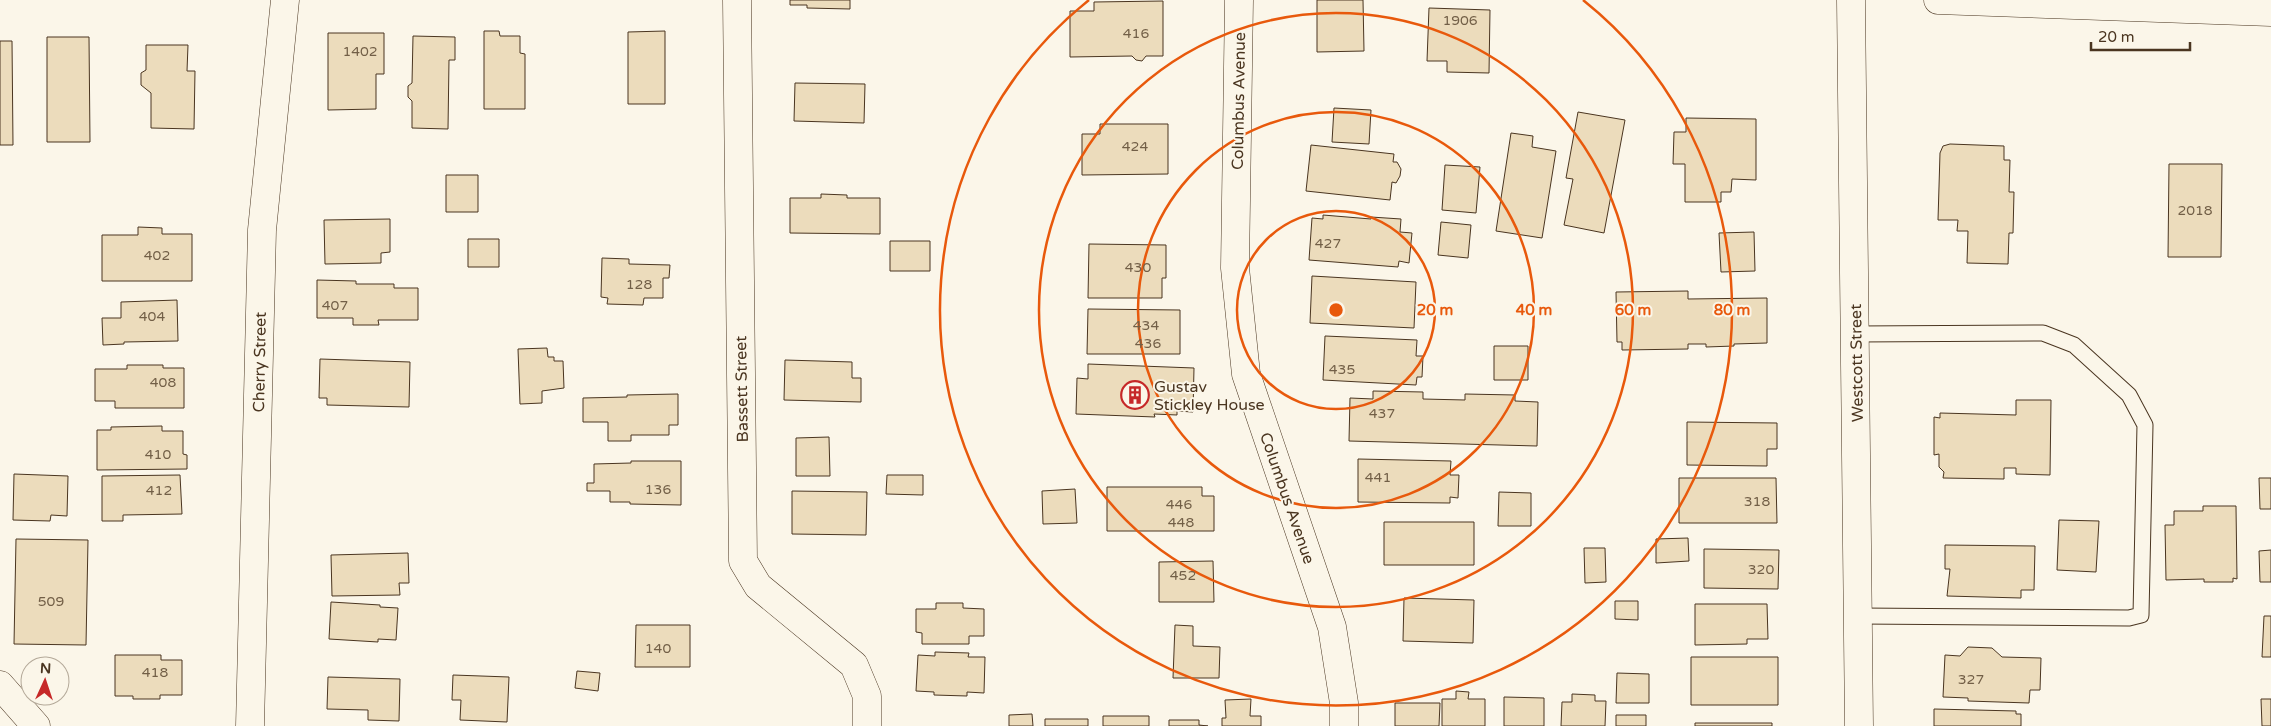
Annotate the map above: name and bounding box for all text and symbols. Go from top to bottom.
house number: 1906 [1442,12,1478,29]
scale bar [2091,20,2190,52]
house number: 416 [1123,25,1149,42]
text: 20 m [2098,28,2135,46]
street label: Columbus Avenue [1228,32,1250,170]
house number: 1402 [342,43,378,60]
house number: 424 [1122,138,1148,155]
house number: 2018 [2177,202,2213,219]
house number: 427 [1315,235,1341,252]
house number: 402 [144,247,170,264]
house number: 430 [1125,259,1151,276]
house number: 128 [626,276,652,293]
house number: 407 [322,297,348,314]
centre of rings [1327,301,1345,319]
text: 20 m [1417,301,1453,319]
text: 40 m [1516,301,1552,319]
text: 60 m [1615,301,1651,319]
text: 80 m [1714,301,1750,319]
street label: Westcott Street [1846,304,1868,422]
house number: 404 [139,308,165,325]
street label: Cherry Street [249,312,271,413]
house number: 434 [1133,317,1159,334]
house number: 436 [1135,335,1161,352]
street label: Bassett Street [731,336,753,442]
house number: 435 [1329,361,1355,378]
house number: 408 [150,374,176,391]
place label: Gustav Stickley House [1154,377,1265,415]
building icon: Gustav Stickley House [1120,380,1150,410]
house number: 437 [1369,405,1395,422]
street label: Columbus Avenue [1255,430,1319,567]
house number: 410 [145,446,171,463]
house number: 441 [1365,469,1391,486]
house number: 136 [645,481,671,498]
house number: 412 [146,482,172,499]
house number: 318 [1744,493,1770,510]
house number: 446 [1166,496,1192,513]
house number: 448 [1168,514,1194,531]
house number: 320 [1748,561,1774,578]
house number: 452 [1170,567,1196,584]
house number: 509 [38,593,64,610]
house number: 140 [645,640,671,657]
north arrow [20,656,70,706]
text: N [40,660,52,677]
house number: 418 [142,664,168,681]
house number: 327 [1958,671,1984,688]

